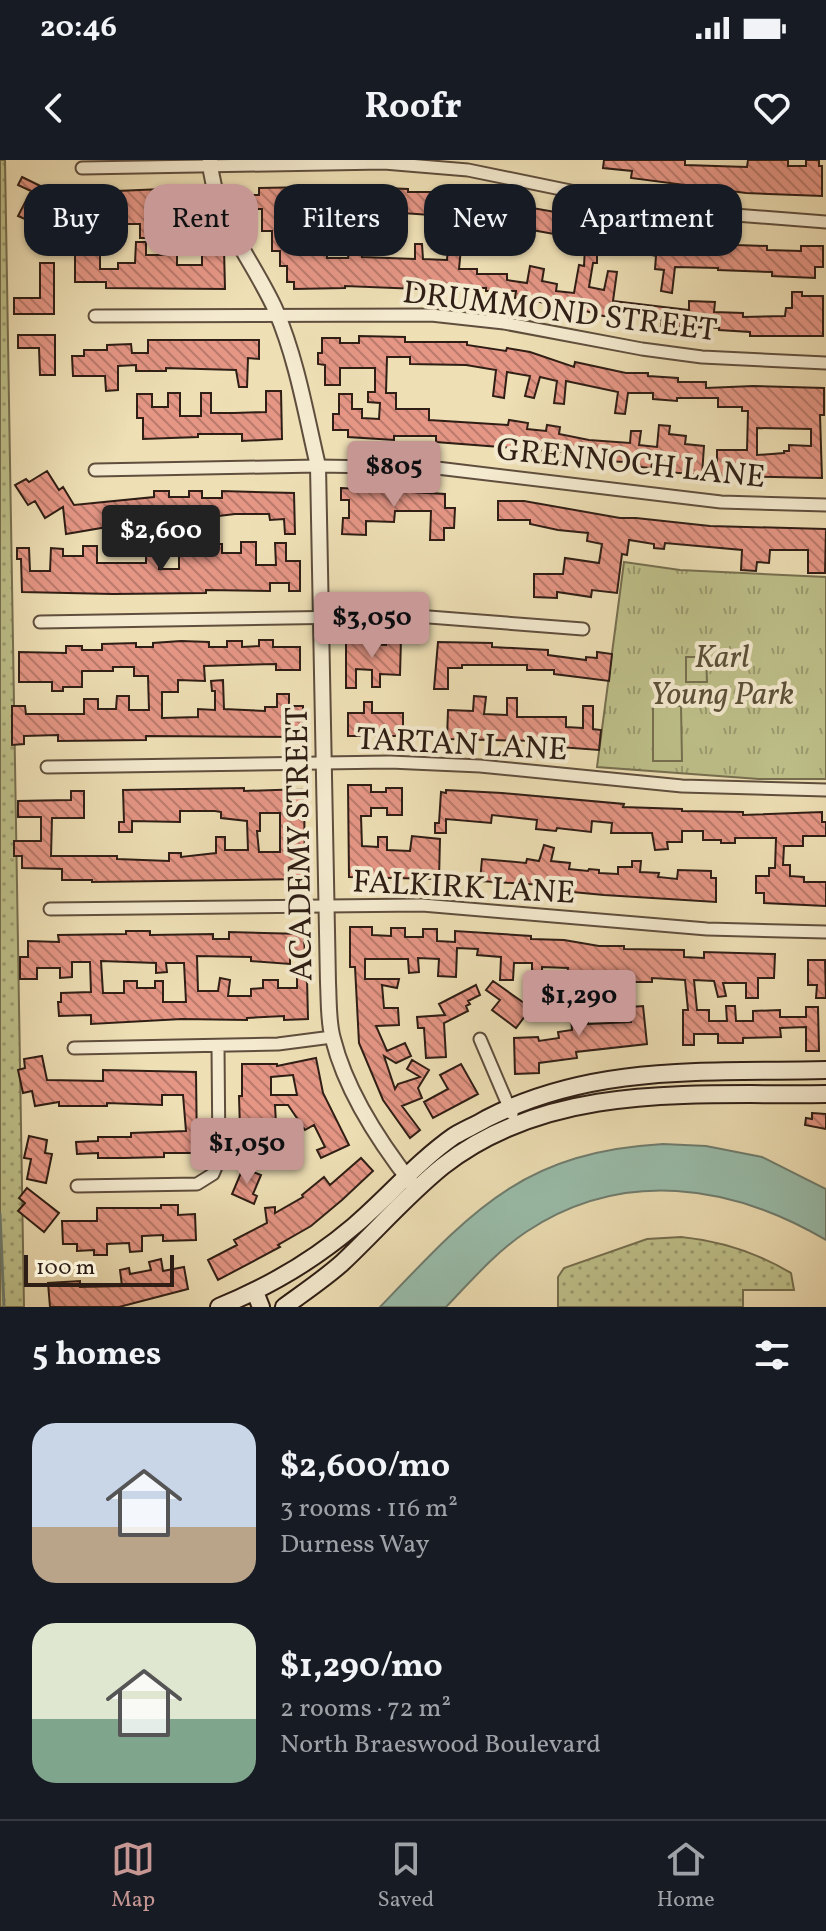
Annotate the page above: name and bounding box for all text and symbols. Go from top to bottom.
text: 20:46 [40,7,117,49]
text: Roofr [365,83,461,133]
icon: back [32,86,76,130]
icon: heart [750,86,794,130]
chip: Buy [24,184,128,256]
chip: Rent [144,184,258,256]
chip: Filters [274,184,408,256]
chip: New [424,184,536,256]
chip: Apartment [552,184,742,256]
street label: DRUMMOND STREET [400,272,719,354]
street label: GRENNOCH LANE [494,429,767,501]
pin: $805 [347,441,441,509]
text: $805 [365,449,423,485]
pin: $2,600 [96,505,226,573]
text: $2,600 [120,513,202,549]
pin: $3,050 [307,592,437,660]
text: $3,050 [332,600,412,636]
park label: Karl Young Park [650,637,794,718]
street label: ACADEMY STREET [277,706,325,982]
street label: TARTAN LANE [355,718,568,773]
street label: FALKIRK LANE [351,861,576,917]
pin: $1,290 [514,970,644,1038]
text: $1,290 [541,978,617,1014]
pin: $1,050 [182,1118,312,1186]
text: $1,050 [209,1126,285,1162]
scale bar [24,1251,174,1287]
text: 100 m [36,1253,95,1284]
text: 5 homes [32,1332,162,1379]
icon: filters [750,1333,794,1377]
text: $2,600/mo [280,1444,450,1491]
icon: home [96,1455,192,1551]
text: 3 rooms · 116 m² [280,1491,458,1527]
text: Durness Way [280,1527,430,1563]
text: $1,290/mo [280,1644,443,1691]
icon: home [96,1655,192,1751]
text: 2 rooms · 72 m² [280,1691,451,1727]
text: North Braeswood Boulevard [280,1727,601,1763]
tab: Map [111,1837,155,1916]
tab: Saved [378,1837,434,1916]
tab: Home [657,1837,715,1916]

